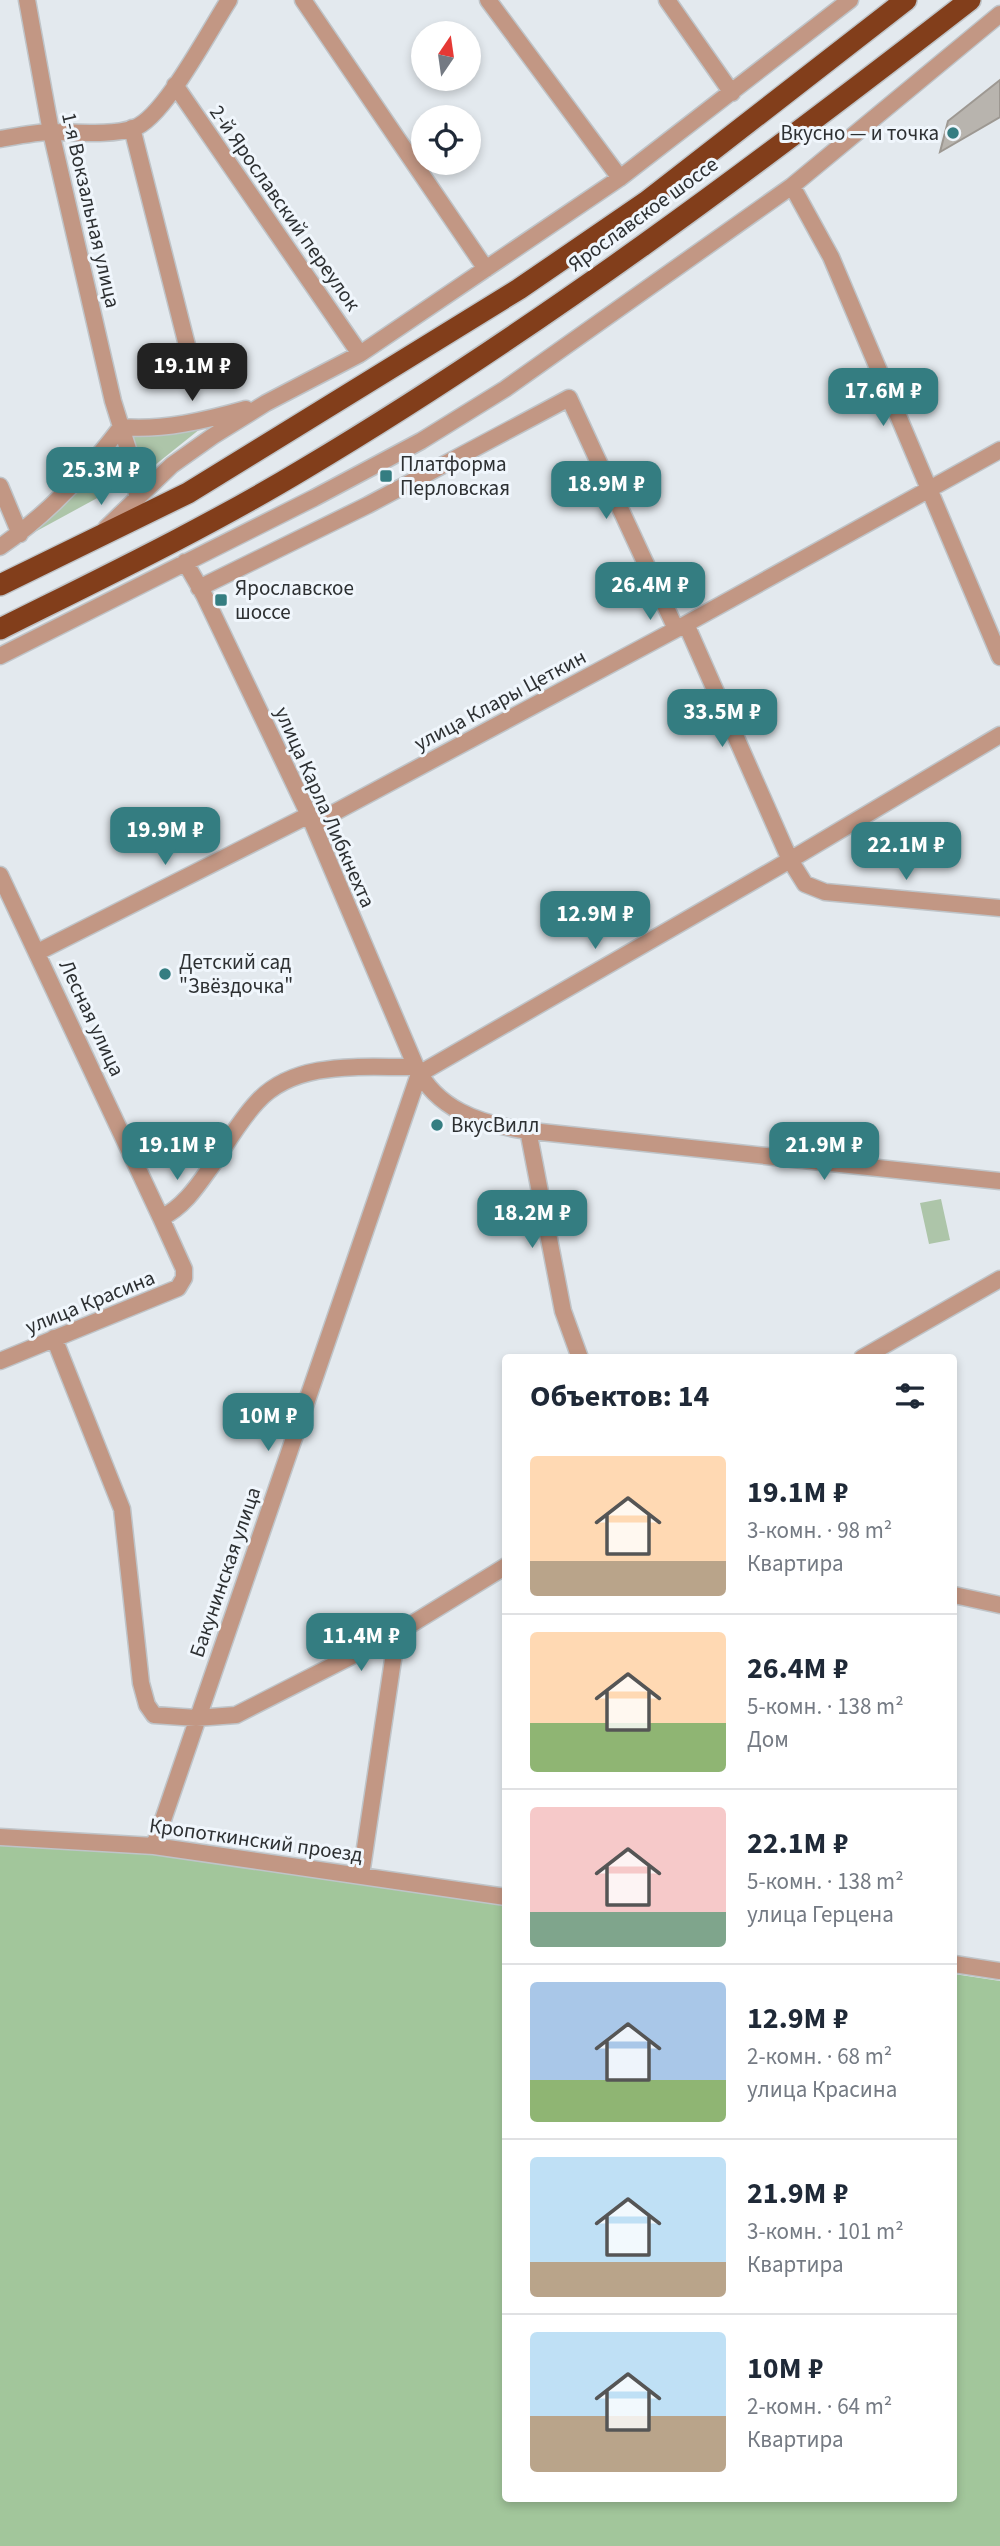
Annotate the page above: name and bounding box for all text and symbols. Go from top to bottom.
north arrow [411,21,481,91]
map controls [411,21,481,175]
street label: 2-й Ярославский переулок [202,99,368,318]
button: locate [411,105,481,175]
street label: 1-я Вокзальная улица [54,109,128,311]
place label: Вкусно — и точка [781,118,939,148]
marker: Вкусно — и точка [945,125,961,141]
street label: Ярославское шоссе [562,149,724,279]
pin: 19.1M ₽ [127,344,257,403]
text: 19.1M ₽ [153,349,231,382]
pin: 17.6M ₽ [818,368,948,428]
text: 17.6M ₽ [844,374,922,407]
pin: 25.3M ₽ [36,448,166,507]
place label: Платформа Перловская [400,449,510,503]
text: 25.3M ₽ [62,453,140,486]
pin: 18.9M ₽ [541,462,671,521]
text: 18.9M ₽ [567,467,645,500]
marker: Платформа Перловская [378,468,394,484]
pin: 26.4M ₽ [585,562,715,622]
text: 26.4M ₽ [611,568,689,601]
place label: Ярославское шоссе [235,573,354,627]
marker: Ярославское шоссе [213,592,229,608]
street label: улица Клары Цеткин [409,642,591,758]
pin: 33.5M ₽ [657,690,787,749]
text: 33.5M ₽ [683,695,761,728]
street label: улица Карла Либкнехта [267,702,383,912]
pin: 19.9M ₽ [100,808,230,867]
text: 19.9M ₽ [126,813,204,846]
pin: 22.1M ₽ [841,822,971,882]
text: 22.1M ₽ [867,828,945,861]
pin: 12.9M ₽ [530,892,660,951]
text: 12.9M ₽ [556,897,634,930]
place label: Детский сад "Звёздочка" [179,947,293,1001]
street label: Лесная улица [52,955,132,1081]
marker: Детский сад "Звёздочка" [157,966,173,982]
place label: ВкусВилл [451,1110,539,1140]
marker: ВкусВилл [429,1117,445,1133]
pin: 19.1M ₽ [112,1122,242,1182]
pin: 21.9M ₽ [759,1122,889,1182]
text: 19.1M ₽ [138,1128,216,1161]
text: 21.9M ₽ [785,1128,863,1161]
pin: 18.2M ₽ [467,1190,597,1250]
text: 18.2M ₽ [493,1196,571,1229]
street label: улица Красина [21,1262,159,1342]
text: Объектов: 14 [530,1375,709,1418]
icon: filters [891,1377,929,1415]
pin: 10M ₽ [219,1394,317,1453]
text: 10M ₽ [239,1399,297,1432]
text: 19.1M ₽ [747,1471,848,1514]
street label: Бакунинская улица [182,1483,268,1661]
icon: home [586,1484,670,1568]
text: 3-комн. · 98 m² [747,1514,892,1547]
text: Квартира [747,1547,844,1580]
pin: 11.4M ₽ [296,1614,426,1673]
text: 11.4M ₽ [322,1619,400,1652]
text: 26.4M ₽ [747,1647,848,1690]
icon: home [586,1660,670,1744]
text: 5-комн. · 138 m² [747,1690,904,1723]
text: Дом [747,1723,789,1756]
street label: Кропоткинский проезд [147,1810,365,1870]
text: 22.1M ₽ [747,1822,848,1865]
icon: home [586,1835,670,1919]
text: 5-комн. · 138 m² [747,1865,904,1898]
text: улица Герцена [747,1898,894,1931]
text: 12.9M ₽ [747,1997,848,2040]
icon: home [586,2010,670,2094]
text: 2-комн. · 68 m² [747,2040,892,2073]
text: улица Красина [747,2073,897,2106]
text: 21.9M ₽ [747,2172,848,2215]
icon: home [586,2185,670,2269]
text: 3-комн. · 101 m² [747,2215,904,2248]
text: Квартира [747,2248,844,2281]
text: 10M ₽ [747,2347,823,2390]
icon: home [586,2360,670,2444]
text: 2-комн. · 64 m² [747,2390,892,2423]
text: Квартира [747,2423,844,2456]

